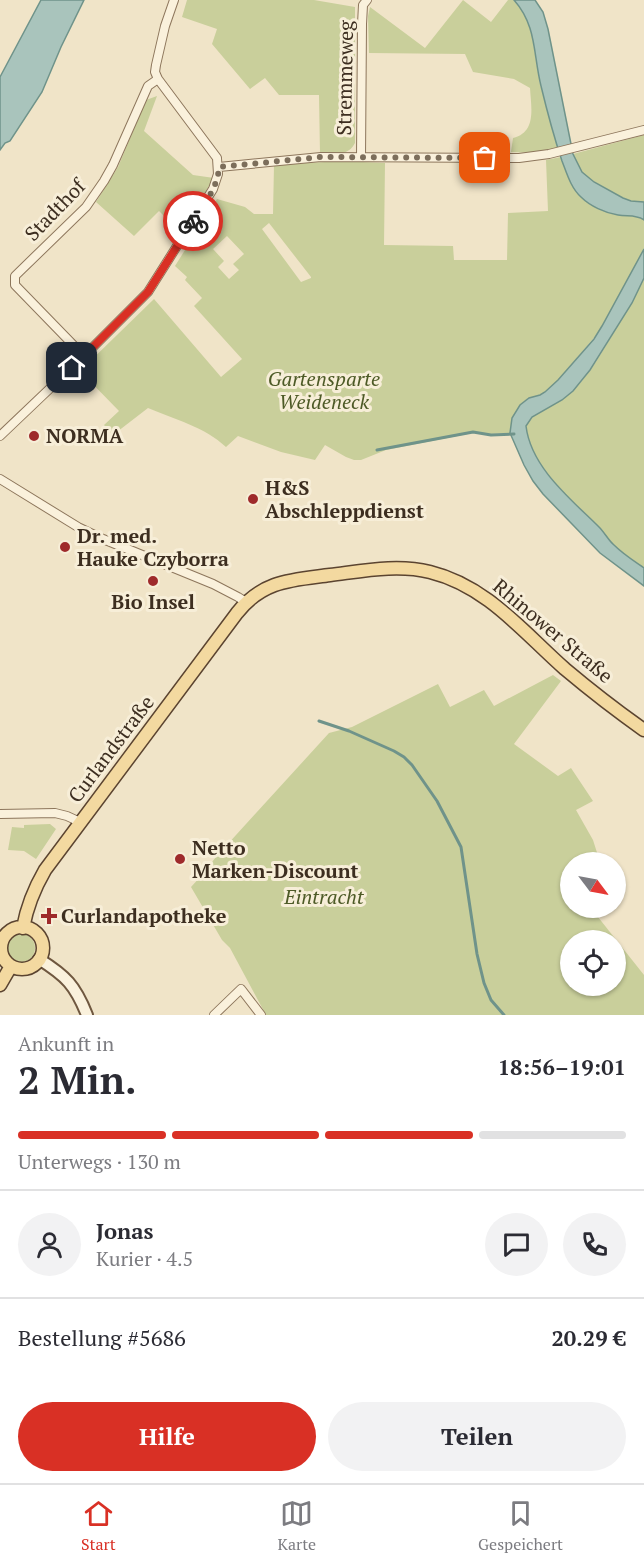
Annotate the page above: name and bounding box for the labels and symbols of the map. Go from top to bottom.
street label: Stremmeweg [330,20,359,136]
pin [459,132,510,183]
street label: Stadthof [18,172,92,247]
courier [163,191,223,251]
pin [46,342,97,393]
park label: Gartensparte Weideneck [268,365,380,415]
place label: NORMA [46,422,124,449]
marker: NORMA [27,429,41,443]
place label: H&S Abschleppdienst [265,474,424,524]
marker: H&S Abschleppdienst [246,492,260,506]
place label: Dr. med. Hauke Czyborra [77,522,229,572]
marker: Dr. med. Hauke Czyborra [58,540,72,554]
street label: Rhinower Straße [488,572,619,689]
marker: Bio Insel [146,574,160,588]
place label: Bio Insel [111,588,195,615]
street label: Curlandstraße [61,690,160,808]
place label: Netto Marken-Discount [192,834,359,884]
marker: Netto Marken-Discount [173,852,187,866]
north arrow [560,852,626,918]
park label: Eintracht [283,883,365,910]
place label: Curlandapotheke [61,902,227,929]
marker: Curlandapotheke [42,909,56,923]

